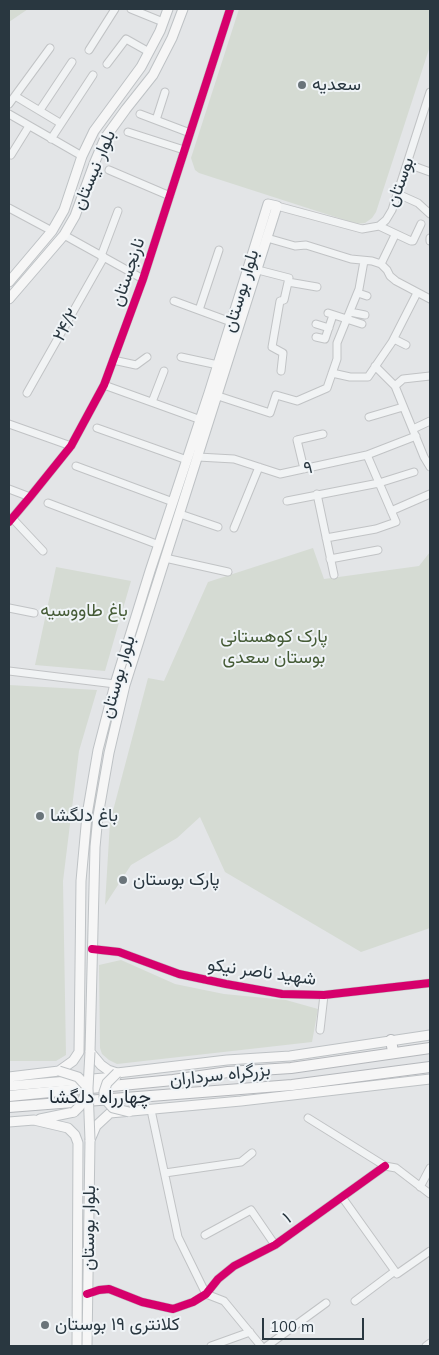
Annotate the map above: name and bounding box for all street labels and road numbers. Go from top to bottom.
street label: بلوار نیستان [68,127,120,213]
street label: بوستان [381,154,419,210]
street label: نارنجستان [106,235,150,309]
street label: بلوار بوستان [218,247,264,335]
street label: ۲۴/۲ [48,305,84,345]
street label: ۹ [302,457,314,479]
street label: بلوار بوستان [96,633,140,721]
street label: شهید ناصر نیکو [206,954,318,990]
street label: بزرگراه سرداران [169,1059,271,1091]
street label: بلوار بوستان [77,1185,101,1271]
street label: ۱ [279,1208,295,1228]

